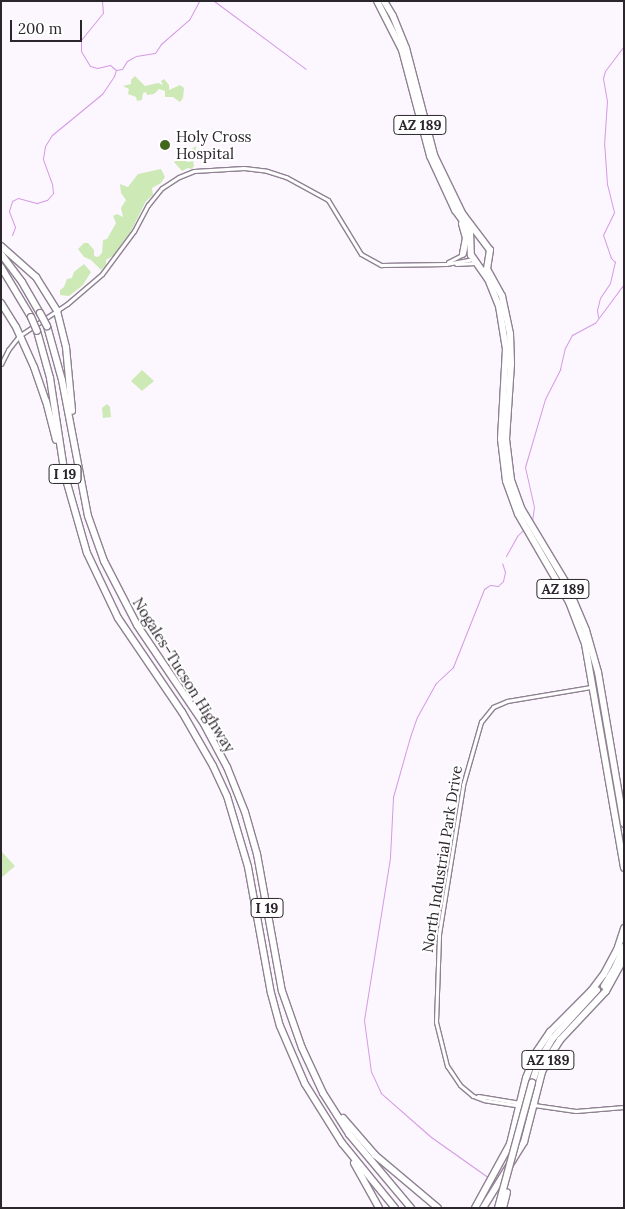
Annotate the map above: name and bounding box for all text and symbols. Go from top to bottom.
scale bar [12,10,85,42]
text: 200 m [18,19,62,38]
road number: AZ 189 [392,114,448,136]
place label: Holy Cross Hospital [176,127,252,162]
marker: Holy Cross Hospital [158,138,172,152]
road number: I 19 [48,462,82,486]
road number: AZ 189 [536,578,590,600]
street label: Nogales–Tucson Highway [129,594,239,756]
street label: North Industrial Park Drive [418,764,466,954]
road number: I 19 [250,896,284,920]
road number: AZ 189 [520,1048,576,1072]

